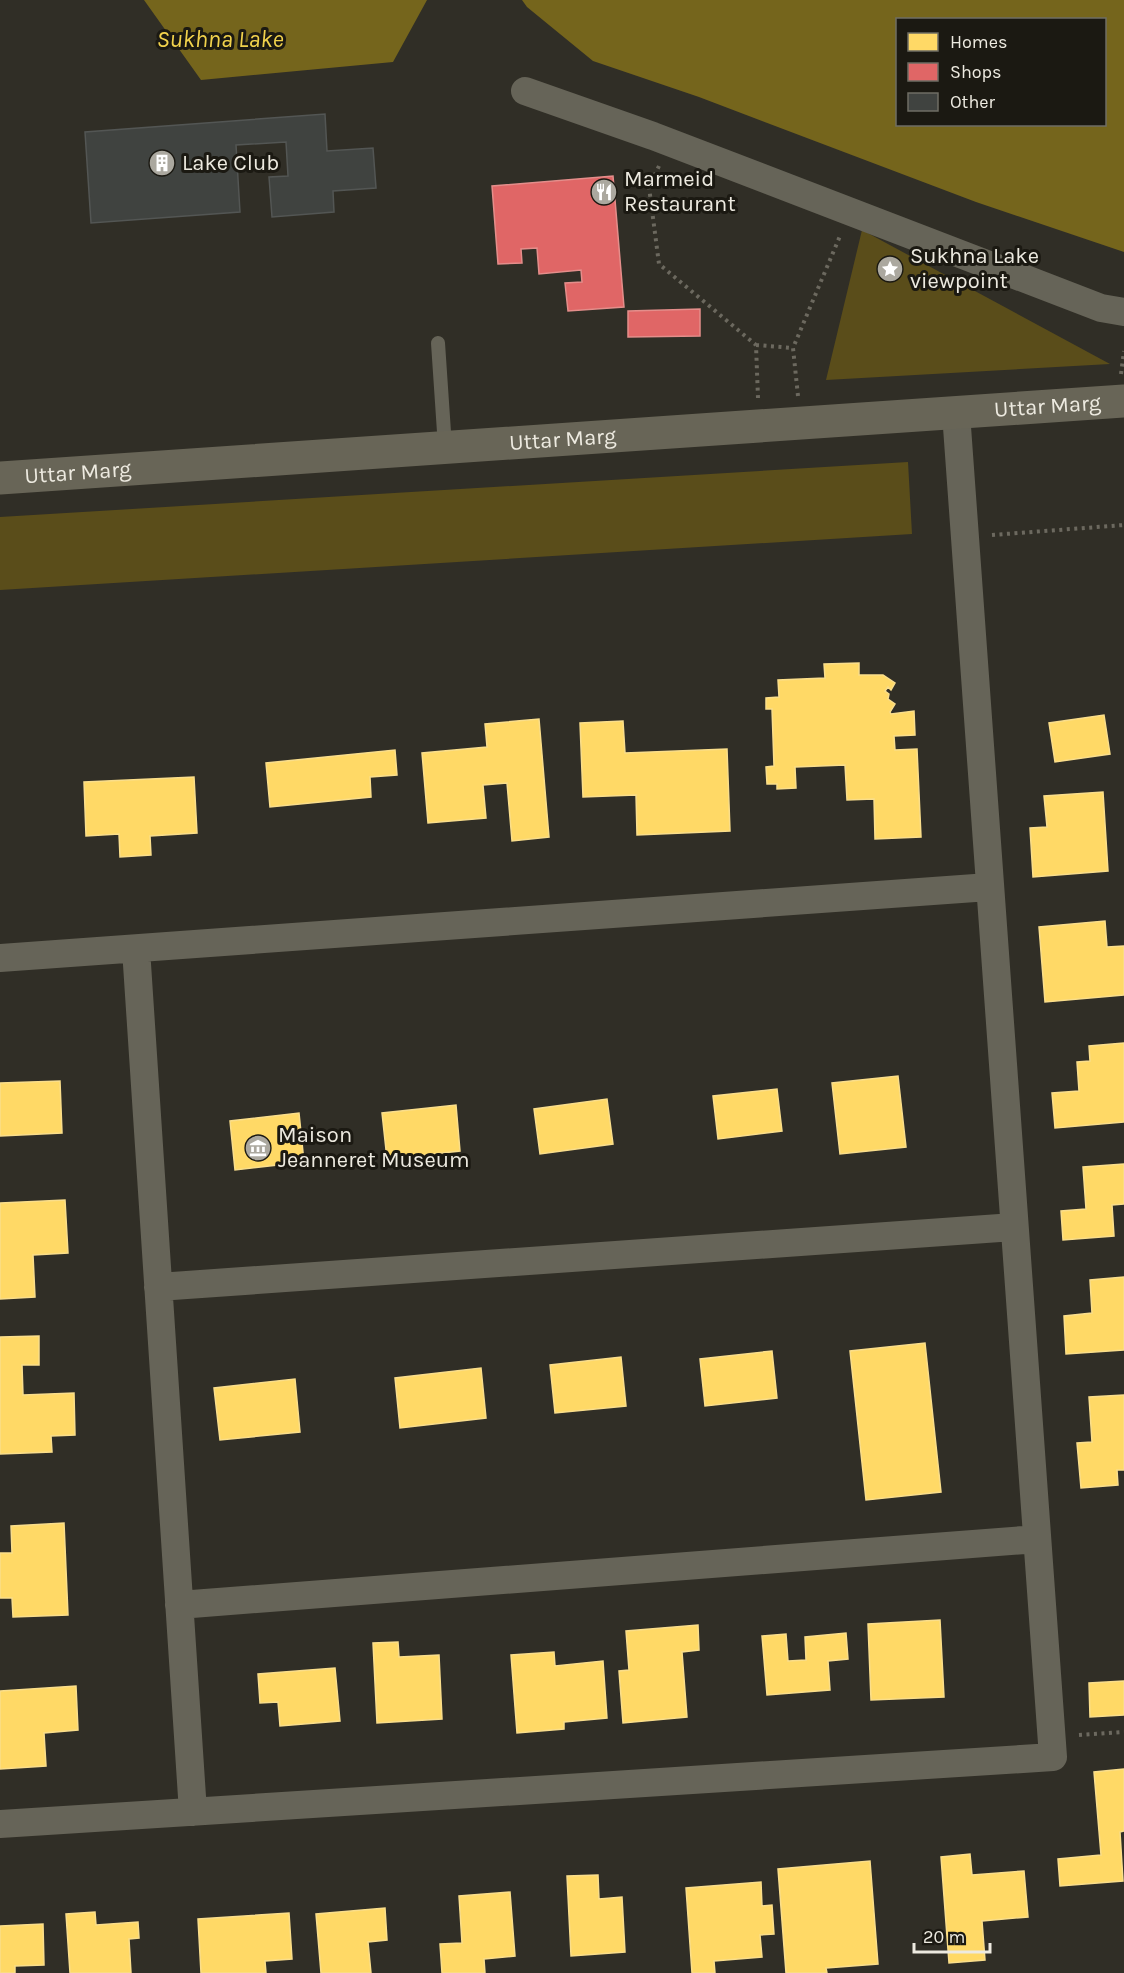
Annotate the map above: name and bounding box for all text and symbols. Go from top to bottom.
legend [896,18,1106,126]
water label: Sukhna Lake [156,25,284,53]
text: Homes [950,31,1007,53]
text: Shops [950,61,1002,83]
text: Other [950,91,995,113]
building icon: Lake Club [147,148,177,178]
place label: Lake Club [182,150,279,176]
place label: Marmeid Restaurant [624,166,736,217]
restaurant icon: Marmeid Restaurant [589,177,619,207]
place label: Sukhna Lake viewpoint [910,243,1039,294]
place icon: Sukhna Lake viewpoint [875,254,905,284]
street label: Uttar Marg [993,390,1102,423]
street label: Uttar Marg [508,423,618,456]
street label: Uttar Marg [24,456,133,489]
place label: Maison Jeanneret Museum [278,1122,470,1173]
museum icon: Maison Jeanneret Museum [243,1133,273,1163]
scale bar [914,1916,990,1954]
text: 20 m [923,1926,965,1948]

